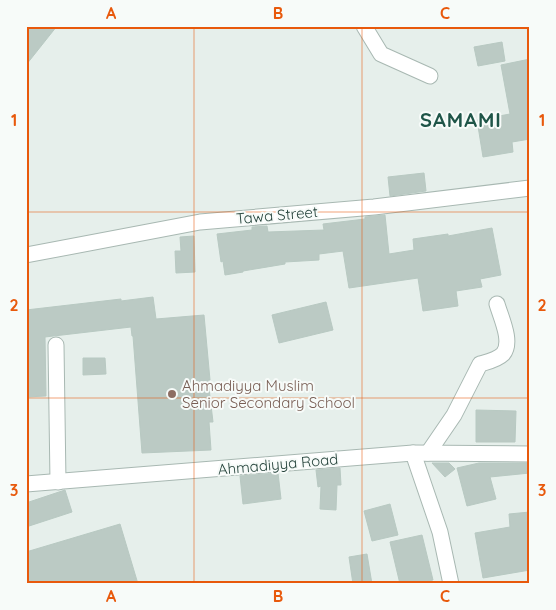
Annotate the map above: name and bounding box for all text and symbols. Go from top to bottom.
text: A [106,3,117,23]
text: B [273,3,283,23]
text: C [440,3,450,23]
district label: SAMAMI [420,107,502,132]
text: 1 [11,110,17,130]
text: 1 [539,110,545,130]
street label: Tawa Street [235,202,319,228]
text: 2 [9,295,19,315]
text: 2 [537,295,547,315]
place label: Ahmadiyya Muslim Senior Secondary School [182,376,355,412]
marker: Ahmadiyya Muslim Senior Secondary School [166,388,178,400]
street label: Ahmadiyya Road [217,449,339,479]
text: 3 [10,480,18,500]
text: 3 [538,480,546,500]
text: A [106,586,117,606]
text: B [273,586,283,606]
text: C [440,586,450,606]

